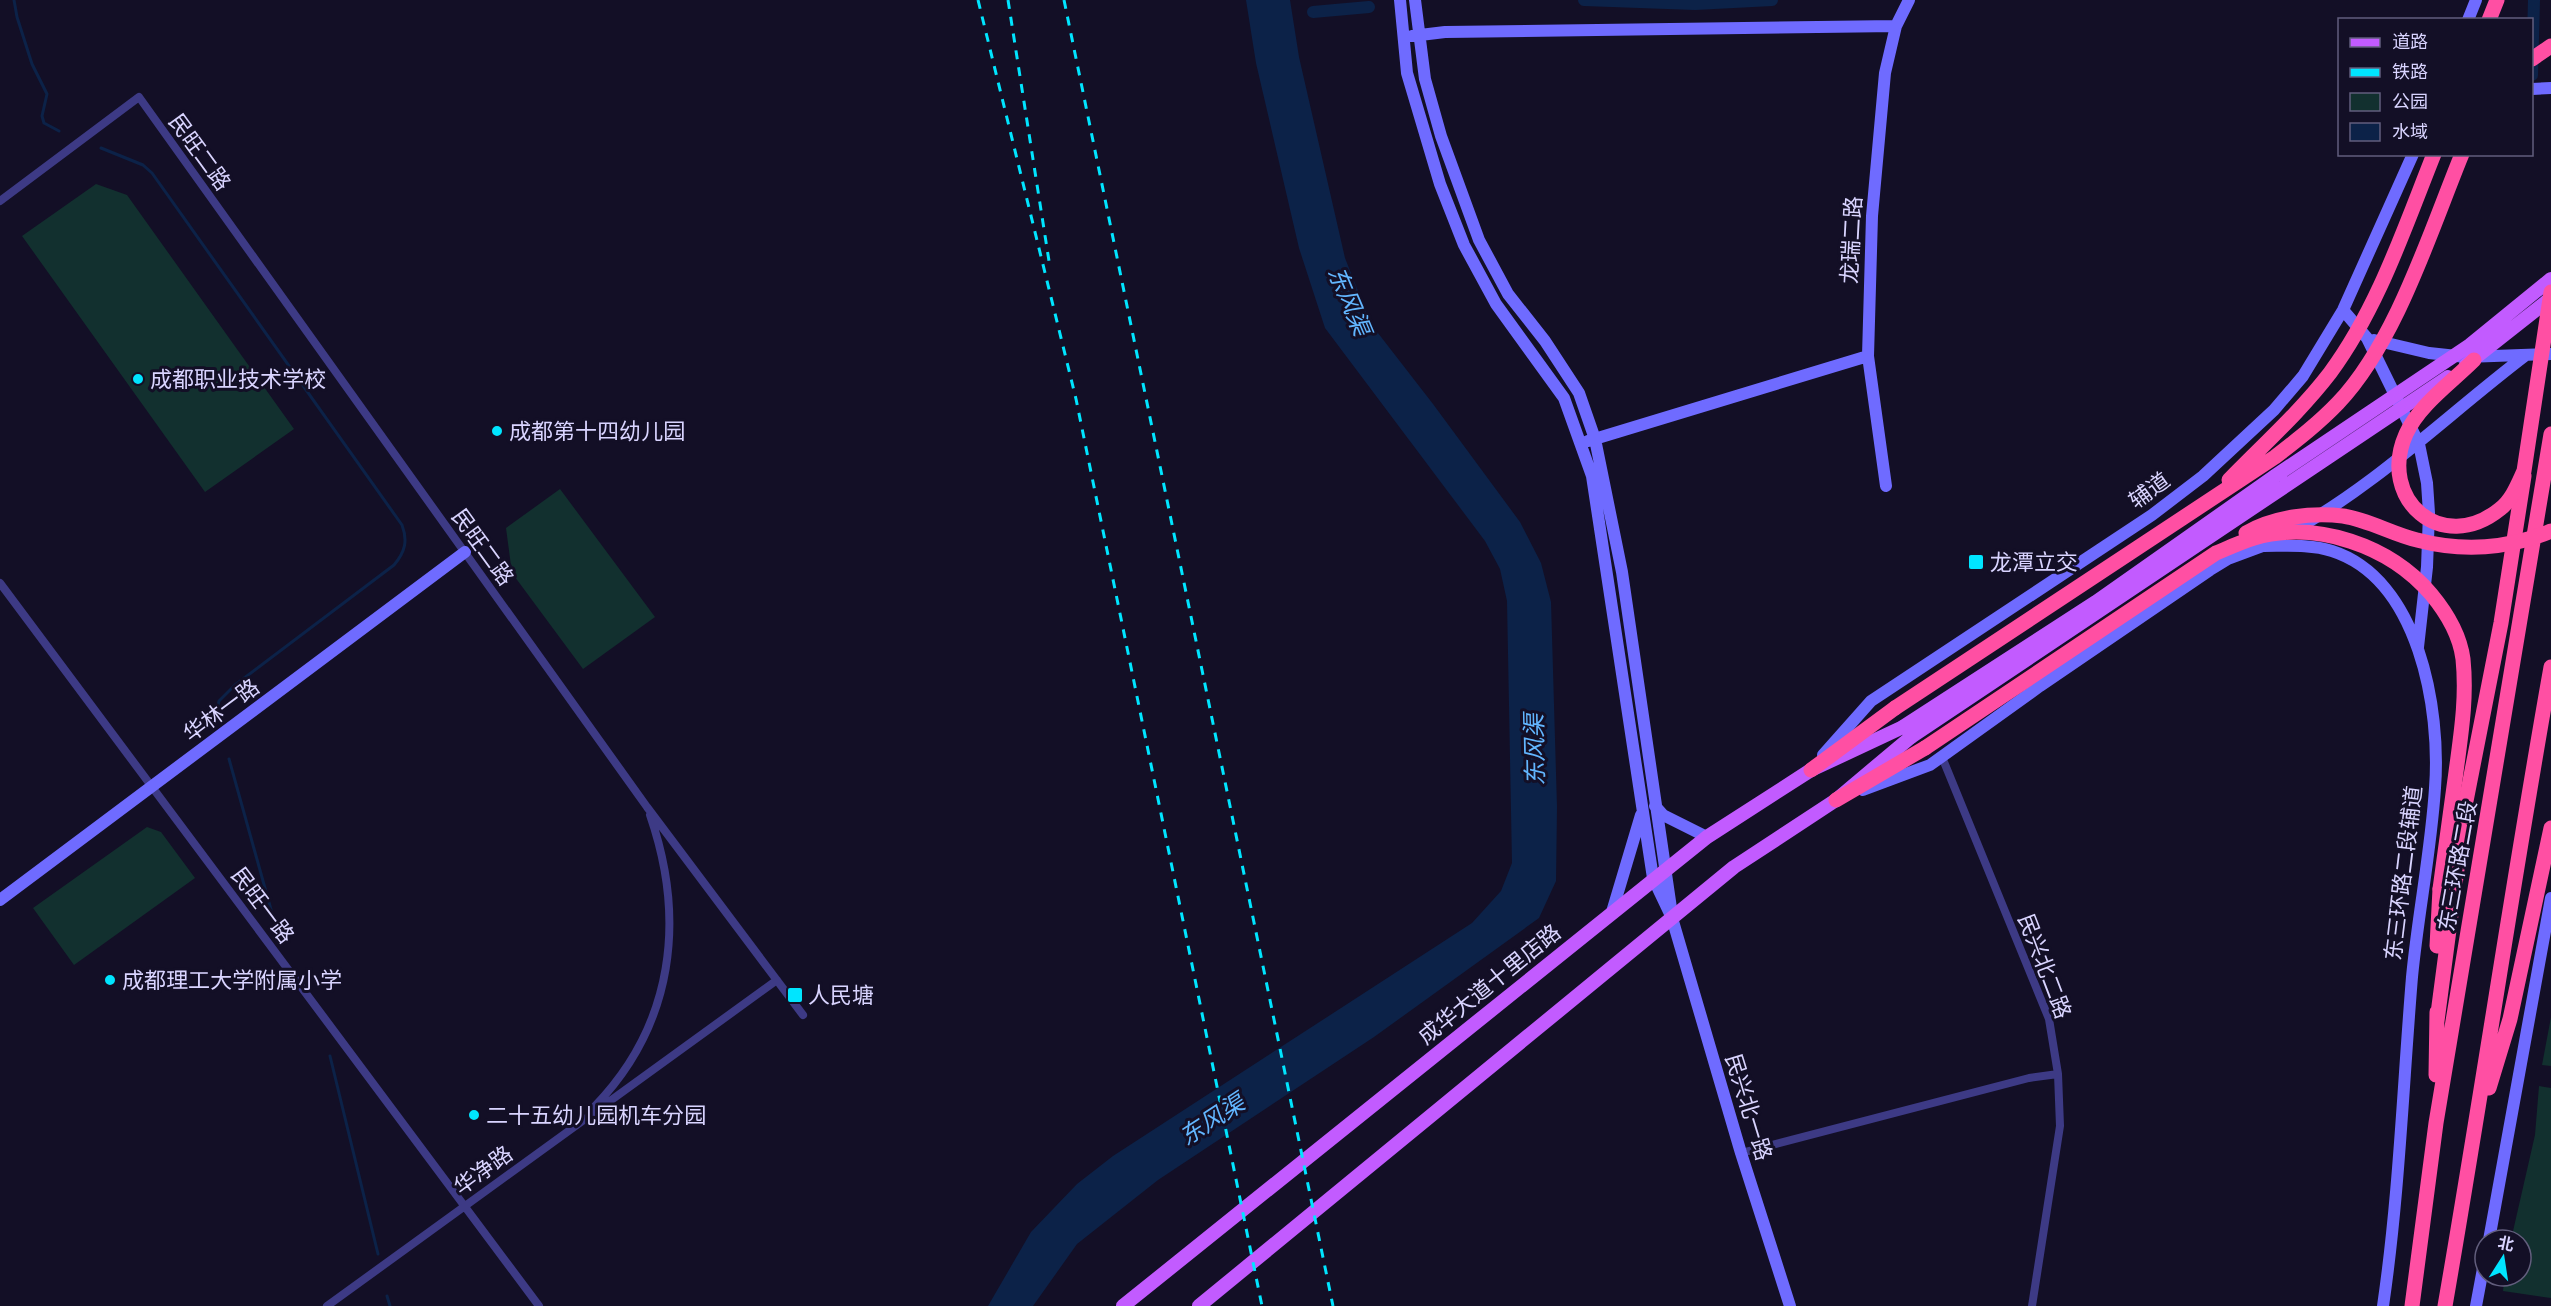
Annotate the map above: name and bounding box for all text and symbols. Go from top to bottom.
legend [2338,18,2533,156]
text: 道路 [2392,32,2428,52]
text: 铁路 [2392,62,2428,82]
text: 公园 [2392,93,2428,112]
street label: 民旺二路 [164,110,235,195]
text: 水域 [2392,123,2428,142]
street label: 龙瑞二路 [1838,195,1865,285]
water label: 东风渠 [1323,263,1376,342]
place label: 成都职业技术学校 [150,368,326,391]
marker: 成都职业技术学校 [131,372,145,386]
place label: 成都第十四幼儿园 [509,420,685,443]
marker: 成都第十四幼儿园 [490,424,504,438]
street label: 辅道 [2125,468,2174,513]
street label: 民旺二路 [447,505,518,590]
place label: 龙潭立交 [1990,551,2078,574]
marker: 龙潭立交 [1967,553,1985,571]
street label: 华林一路 [179,675,263,746]
water label: 东风渠 [1521,711,1549,786]
street label: 东三环路二段辅道 [2381,784,2426,962]
street label: 东三环路二段 [2435,799,2480,933]
street label: 民旺一路 [227,863,298,947]
street label: 民兴北二路 [2014,911,2075,1022]
street label: 成华大道十里店路 [1414,920,1565,1049]
place label: 成都理工大学附属小学 [122,969,342,992]
marker: 成都理工大学附属小学 [103,973,117,987]
place label: 人民塘 [808,984,874,1007]
marker: 人民塘 [786,986,804,1004]
street label: 民兴北一路 [1721,1051,1776,1163]
water label: 东风渠 [1175,1088,1252,1151]
place label: 二十五幼儿园机车分园 [486,1104,706,1127]
marker: 二十五幼儿园机车分园 [467,1108,481,1122]
street label: 华净路 [450,1142,517,1199]
north arrow [2473,1228,2533,1288]
text: 北 [2496,1234,2516,1254]

